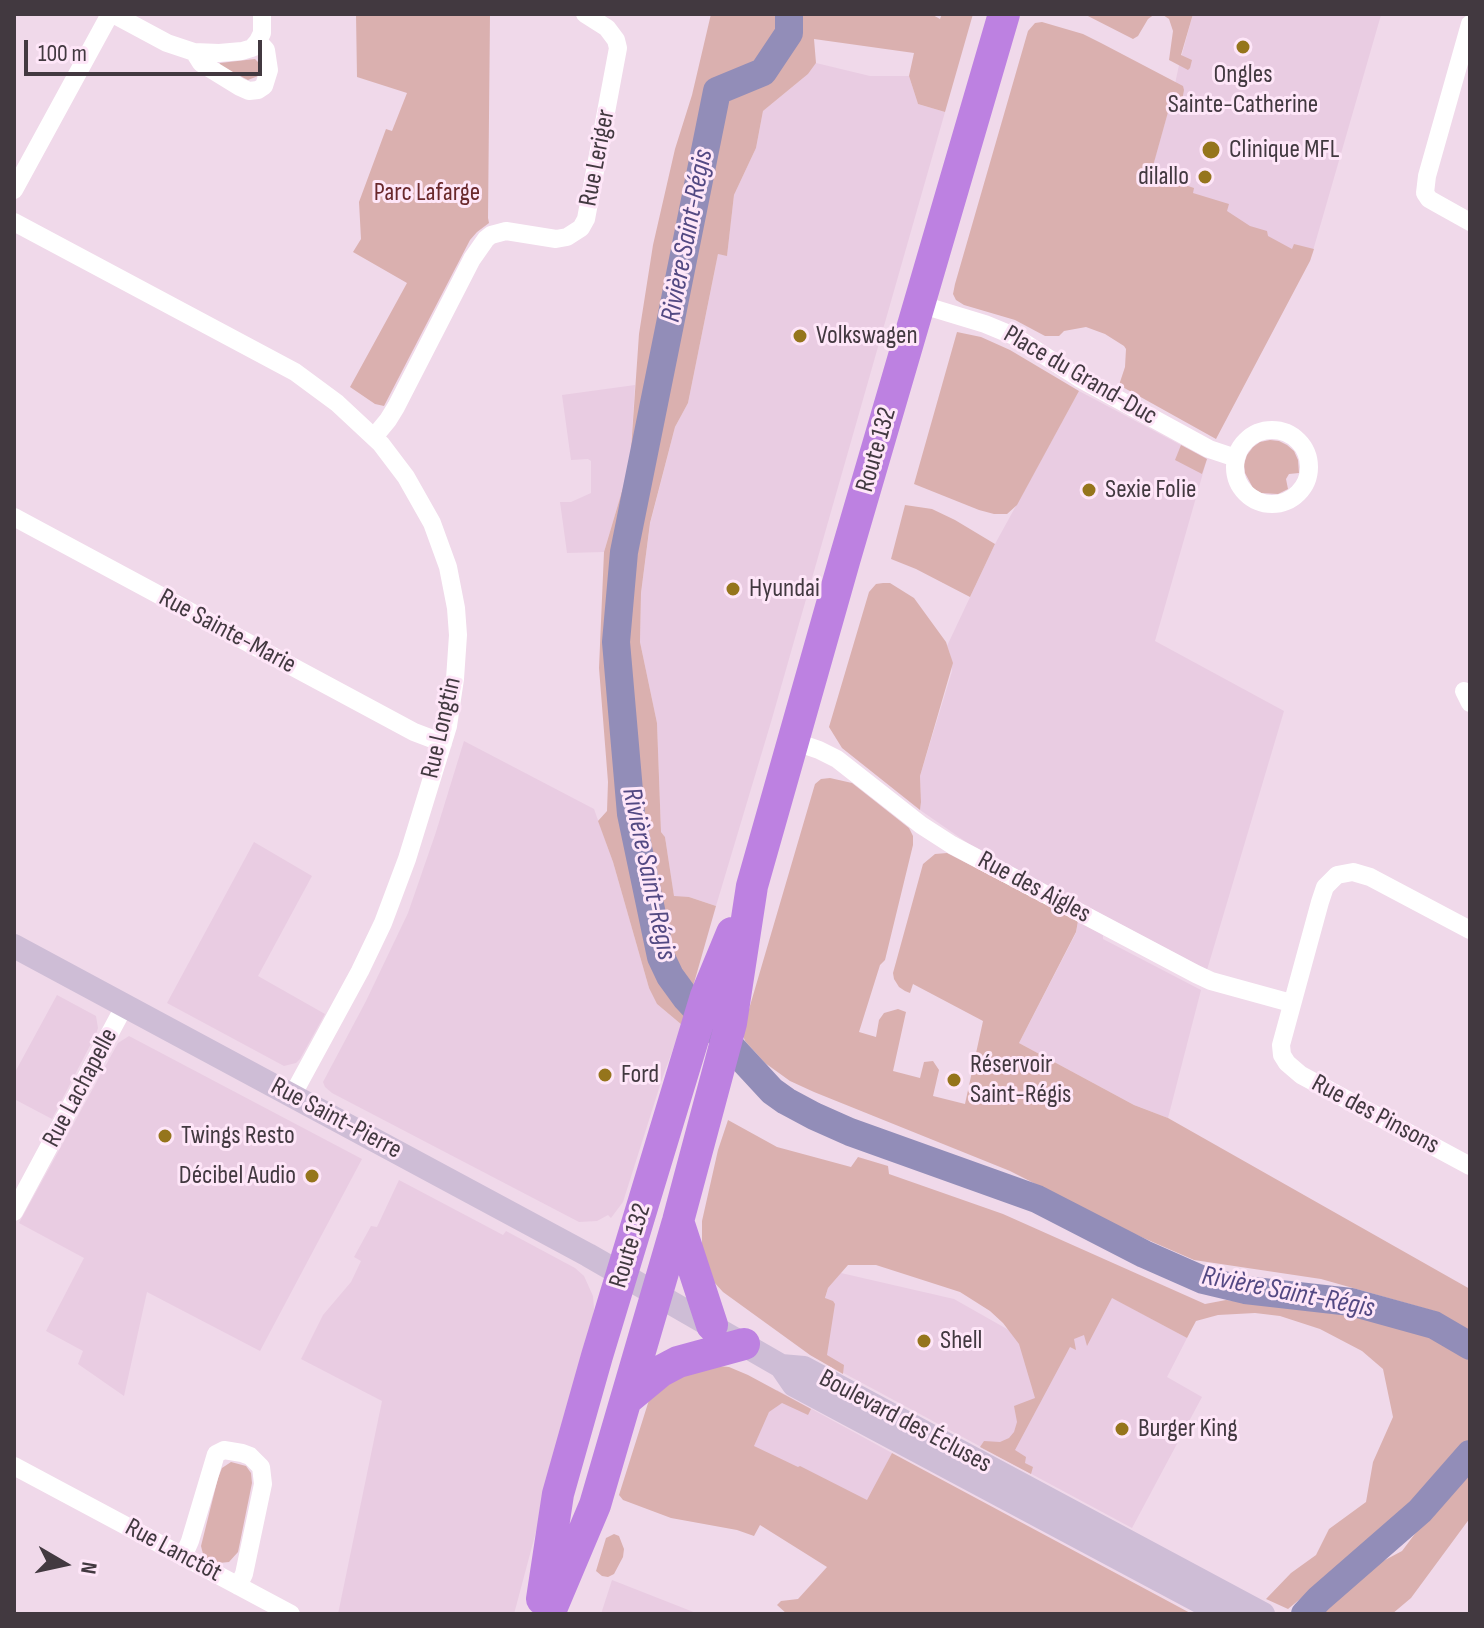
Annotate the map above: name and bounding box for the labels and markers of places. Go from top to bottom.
marker: Ongles Sainte-Catherine [1234,38,1252,56]
place label: Ongles Sainte-Catherine [1168,59,1318,120]
place label: Clinique MFL [1229,134,1339,166]
marker: Clinique MFL [1200,139,1222,161]
place label: dilallo [1138,161,1189,193]
marker: dilallo [1196,168,1214,186]
place label: Volkswagen [816,320,918,352]
marker: Volkswagen [791,327,809,345]
place label: Sexie Folie [1105,474,1196,506]
marker: Sexie Folie [1080,481,1098,499]
place label: Hyundai [749,573,820,605]
marker: Hyundai [724,580,742,598]
place label: Réservoir Saint-Régis [970,1049,1071,1110]
place label: Ford [621,1059,659,1091]
marker: Ford [596,1066,614,1084]
marker: Réservoir Saint-Régis [945,1071,963,1089]
place label: Twings Resto [181,1120,295,1152]
marker: Twings Resto [156,1127,174,1145]
place label: Décibel Audio [179,1160,296,1192]
marker: Décibel Audio [303,1167,321,1185]
place label: Shell [940,1325,982,1357]
marker: Shell [915,1332,933,1350]
place label: Burger King [1138,1413,1238,1445]
marker: Burger King [1113,1420,1131,1438]

